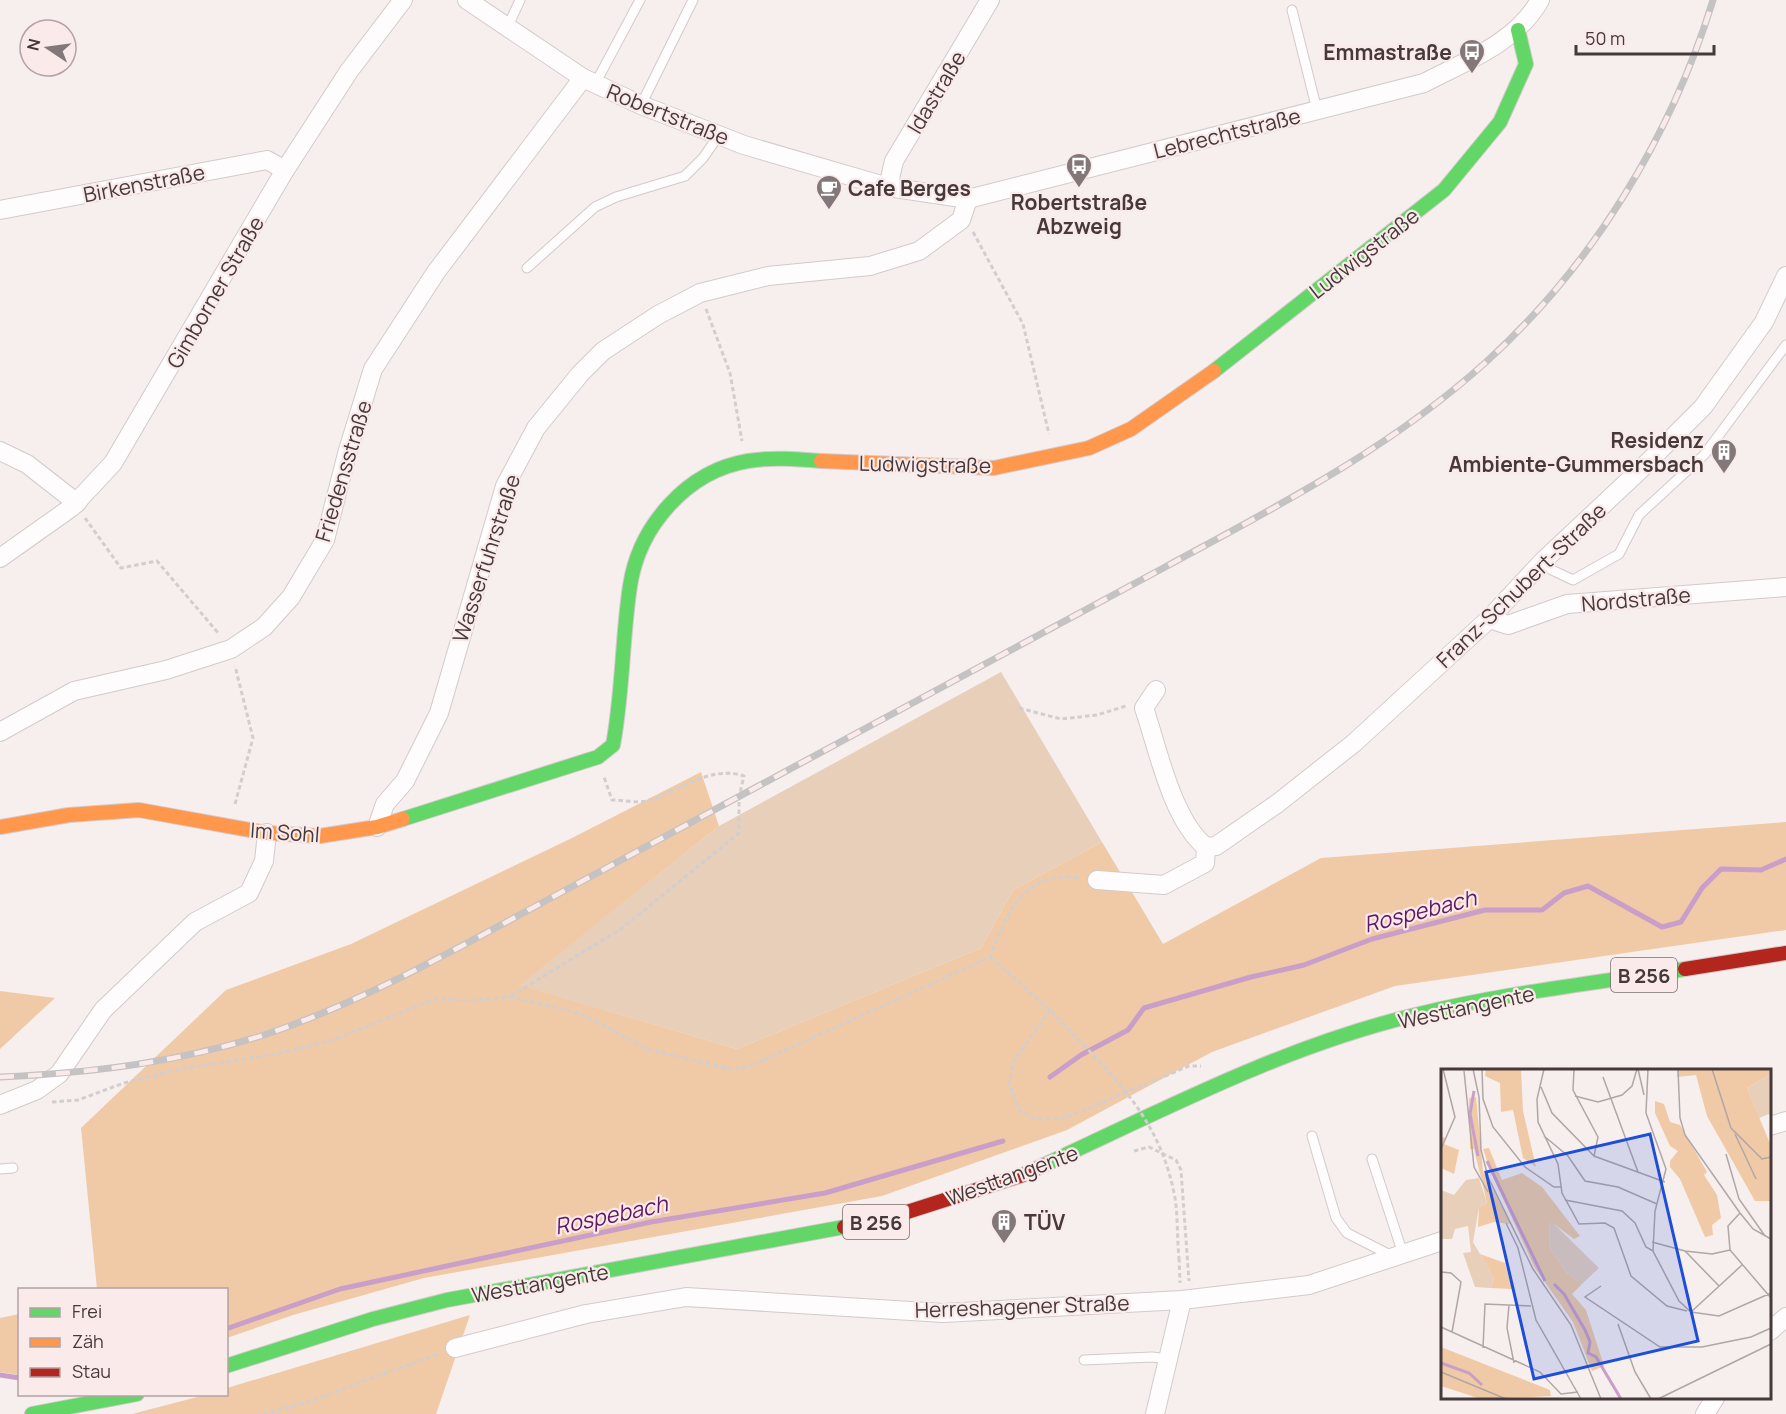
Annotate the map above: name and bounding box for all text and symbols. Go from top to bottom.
north arrow [18,18,78,78]
scale bar [1576,18,1714,56]
text: 50 m [1585,26,1625,50]
text: N [21,37,45,53]
bus stop icon: Emmastraße [1457,37,1487,75]
place label: Emmastraße [1323,38,1452,66]
street label: Idastraße [900,45,972,139]
street label: Robertstraße [603,77,733,151]
street label: Lebrechtstraße [1151,101,1303,165]
bus stop icon: Robertstraße Abzweig [1064,151,1094,189]
street label: Birkenstraße [81,158,207,208]
cafe icon: Cafe Berges [814,173,844,211]
place label: Cafe Berges [848,174,971,202]
place label: Robertstraße Abzweig [1011,188,1147,240]
street label: Ludwigstraße [1303,201,1425,305]
street label: Gimborner Straße [160,211,270,373]
street label: Friedensstraße [308,397,378,545]
place label: Residenz Ambiente-Gummersbach [1448,426,1704,478]
building icon: Residenz Ambiente-Gummersbach [1709,437,1739,475]
street label: Ludwigstraße [859,449,991,479]
street label: Wasserfuhrstraße [446,471,526,645]
street label: Franz-Schubert-Straße [1430,496,1612,674]
street label: Nordstraße [1580,580,1692,618]
street label: Im Sohl [249,816,321,848]
water label: Rospebach [1361,882,1480,939]
road number: B 256 [1611,958,1677,992]
street label: Westtangente [1395,979,1537,1035]
inset map [1441,1069,1771,1399]
street label: Westtangente [942,1138,1082,1212]
water label: Rospebach [552,1188,671,1242]
road number: B 256 [843,1205,909,1239]
building icon: TÜV [989,1207,1019,1245]
place label: TÜV [1024,1208,1066,1236]
street label: Westtangente [469,1257,611,1309]
legend [18,1288,228,1396]
street label: Herreshagener Straße [914,1288,1130,1324]
text: Frei [72,1299,102,1323]
text: Zäh [72,1329,104,1353]
text: Stau [72,1359,111,1383]

